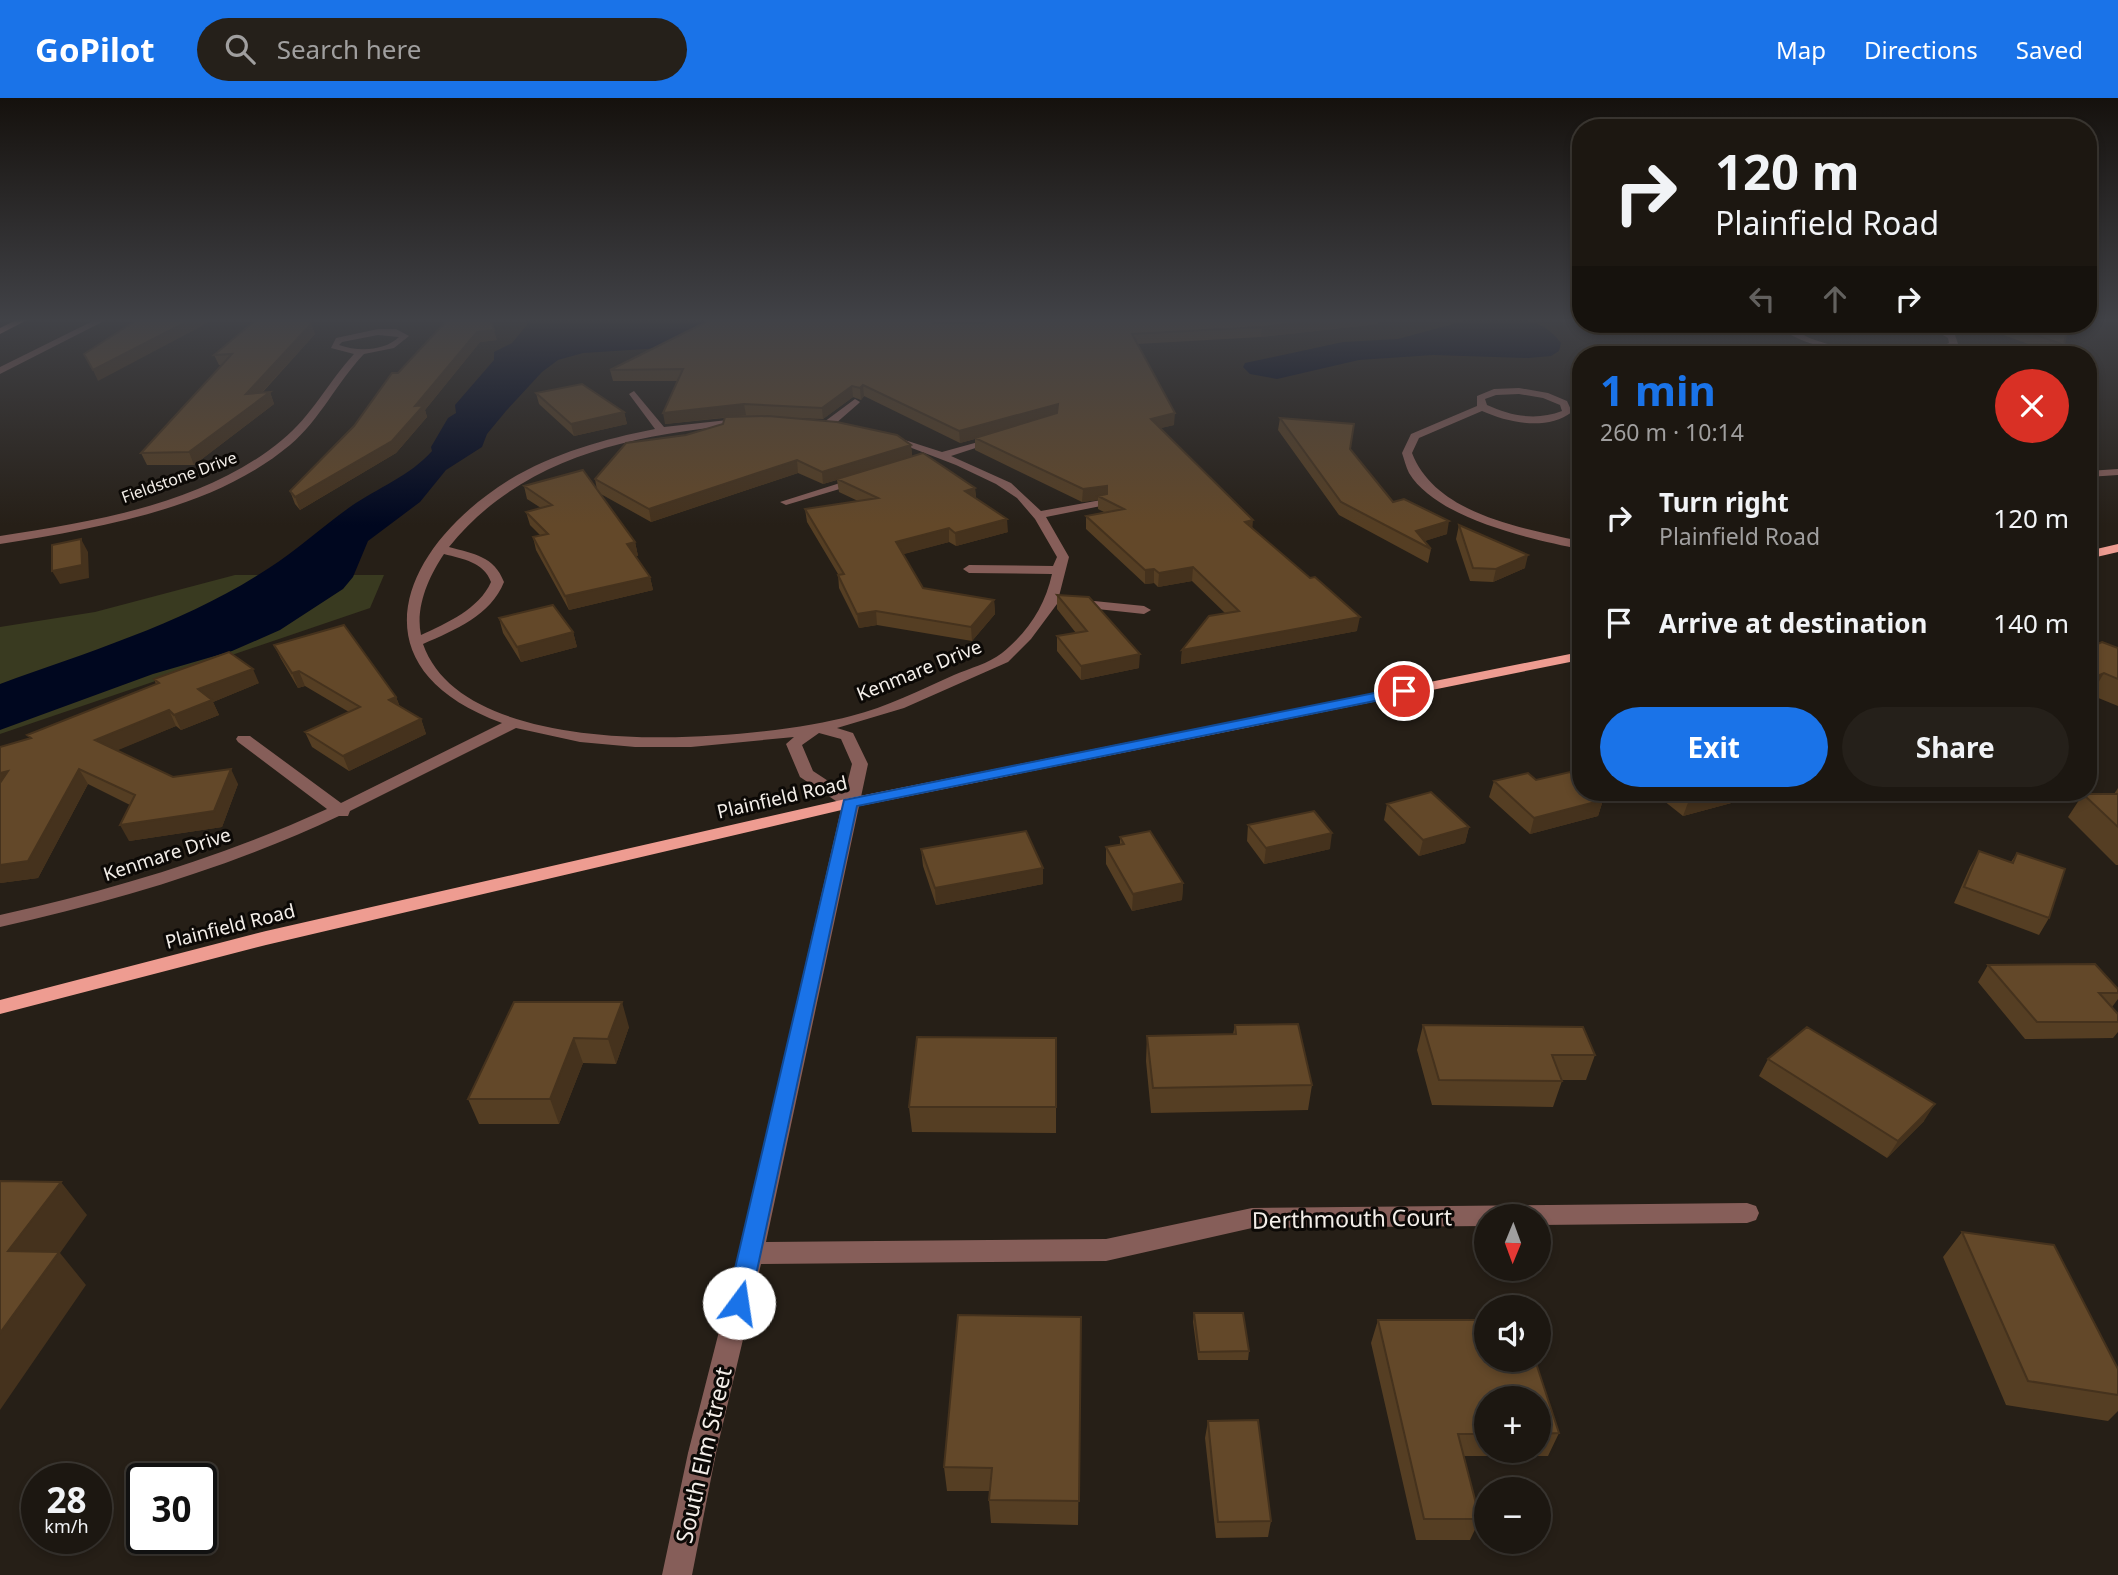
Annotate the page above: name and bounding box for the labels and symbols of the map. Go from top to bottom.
street label: Fieldstone Drive [118,446,240,508]
street label: Kenmare Drive [853,633,985,707]
pin [1374,661,1434,721]
street label: Plainfield Road [714,769,850,825]
street label: Kenmare Drive [100,821,234,887]
street label: Plainfield Road [162,897,298,955]
street label: Derthmouth Court [1252,1200,1452,1236]
north arrow [1474,1204,1550,1281]
position arrow [702,1266,776,1340]
street label: South Elm Street [667,1364,739,1546]
speed limit sign: 30 [126,1463,217,1554]

